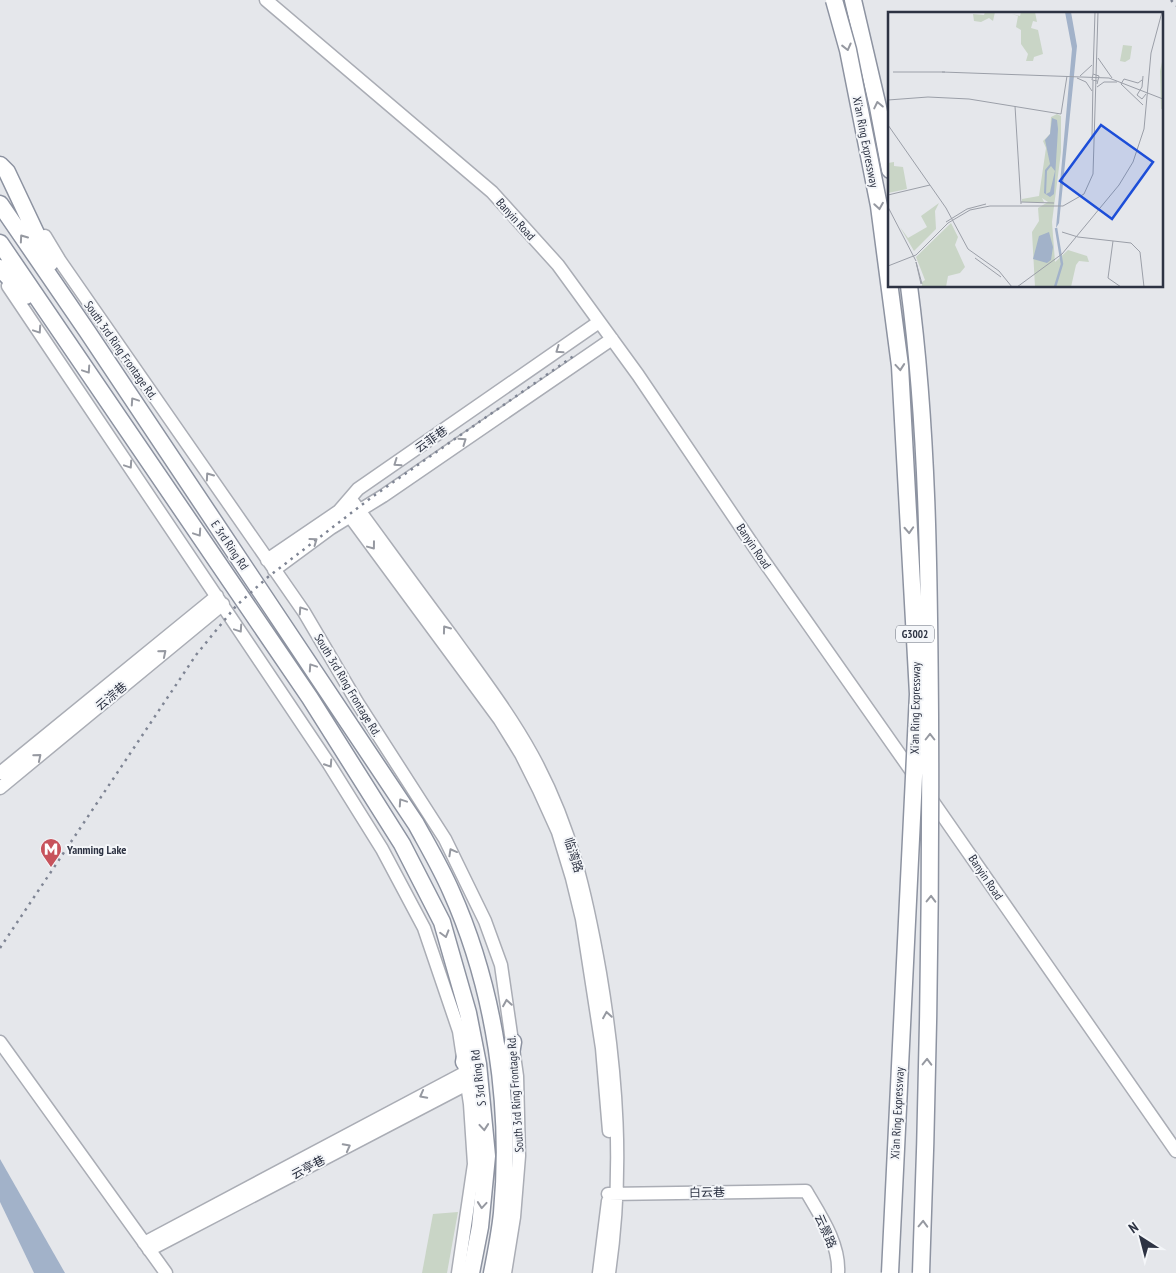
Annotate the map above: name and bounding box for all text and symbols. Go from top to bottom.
inset map [888,12,1164,288]
one-way arrow [841,43,852,51]
street label: Xi'an Ring Expressway [850,95,882,189]
one-way arrow [873,101,884,110]
street label: Banyin Road [493,195,539,243]
one-way arrow [873,203,884,211]
one-way arrow [20,234,29,243]
street label: South 3rd Ring Frontage Rd. [81,298,161,402]
one-way arrow [32,324,41,334]
one-way arrow [556,344,565,353]
one-way arrow [894,364,905,372]
one-way arrow [81,365,90,374]
one-way arrow [131,397,140,407]
street label: 云菲巷 [412,423,450,455]
one-way arrow [458,438,467,447]
one-way arrow [393,456,402,466]
one-way arrow [123,459,132,468]
one-way arrow [206,472,215,482]
street label: E 3rd Ring Rd [208,517,252,573]
street label: Banyin Road [733,521,775,571]
one-way arrow [904,526,915,534]
one-way arrow [192,528,201,537]
one-way arrow [308,538,318,547]
one-way arrow [366,540,374,549]
one-way arrow [299,606,308,615]
one-way arrow [233,623,242,632]
one-way arrow [443,625,452,635]
road number: G3002 [896,626,934,642]
street label: South 3rd Ring Frontage Rd. [311,631,385,739]
one-way arrow [157,651,166,659]
street label: Xi'an Ring Expressway [907,661,923,754]
one-way arrow [309,664,318,673]
street label: 云淙巷 [92,679,130,713]
one-way arrow [925,733,935,740]
one-way arrow [32,753,41,762]
one-way arrow [323,758,332,768]
one-way arrow [399,799,408,808]
street label: 临湾路 [561,836,587,874]
metro station icon: Yanming Lake [39,837,63,868]
place label: Yanming Lake [66,842,126,857]
one-way arrow [448,848,458,857]
street label: Banyin Road [965,852,1007,902]
one-way arrow [925,895,936,903]
one-way arrow [440,930,450,938]
one-way arrow [502,999,513,1007]
one-way arrow [602,1011,612,1020]
street label: South 3rd Ring Frontage Rd. [503,1035,527,1153]
street label: S 3rd Ring Rd [467,1049,489,1107]
one-way arrow [922,1058,933,1066]
street label: Xi'an Ring Expressway [887,1066,907,1159]
one-way arrow [419,1088,428,1098]
one-way arrow [478,1124,489,1132]
one-way arrow [342,1143,351,1153]
street label: 云亭巷 [289,1152,327,1182]
street label: 白云巷 [689,1184,725,1200]
one-way arrow [477,1201,488,1209]
street label: 云景路 [812,1211,840,1251]
north arrow [1116,1213,1166,1263]
text: N [1125,1218,1142,1237]
one-way arrow [918,1220,929,1228]

